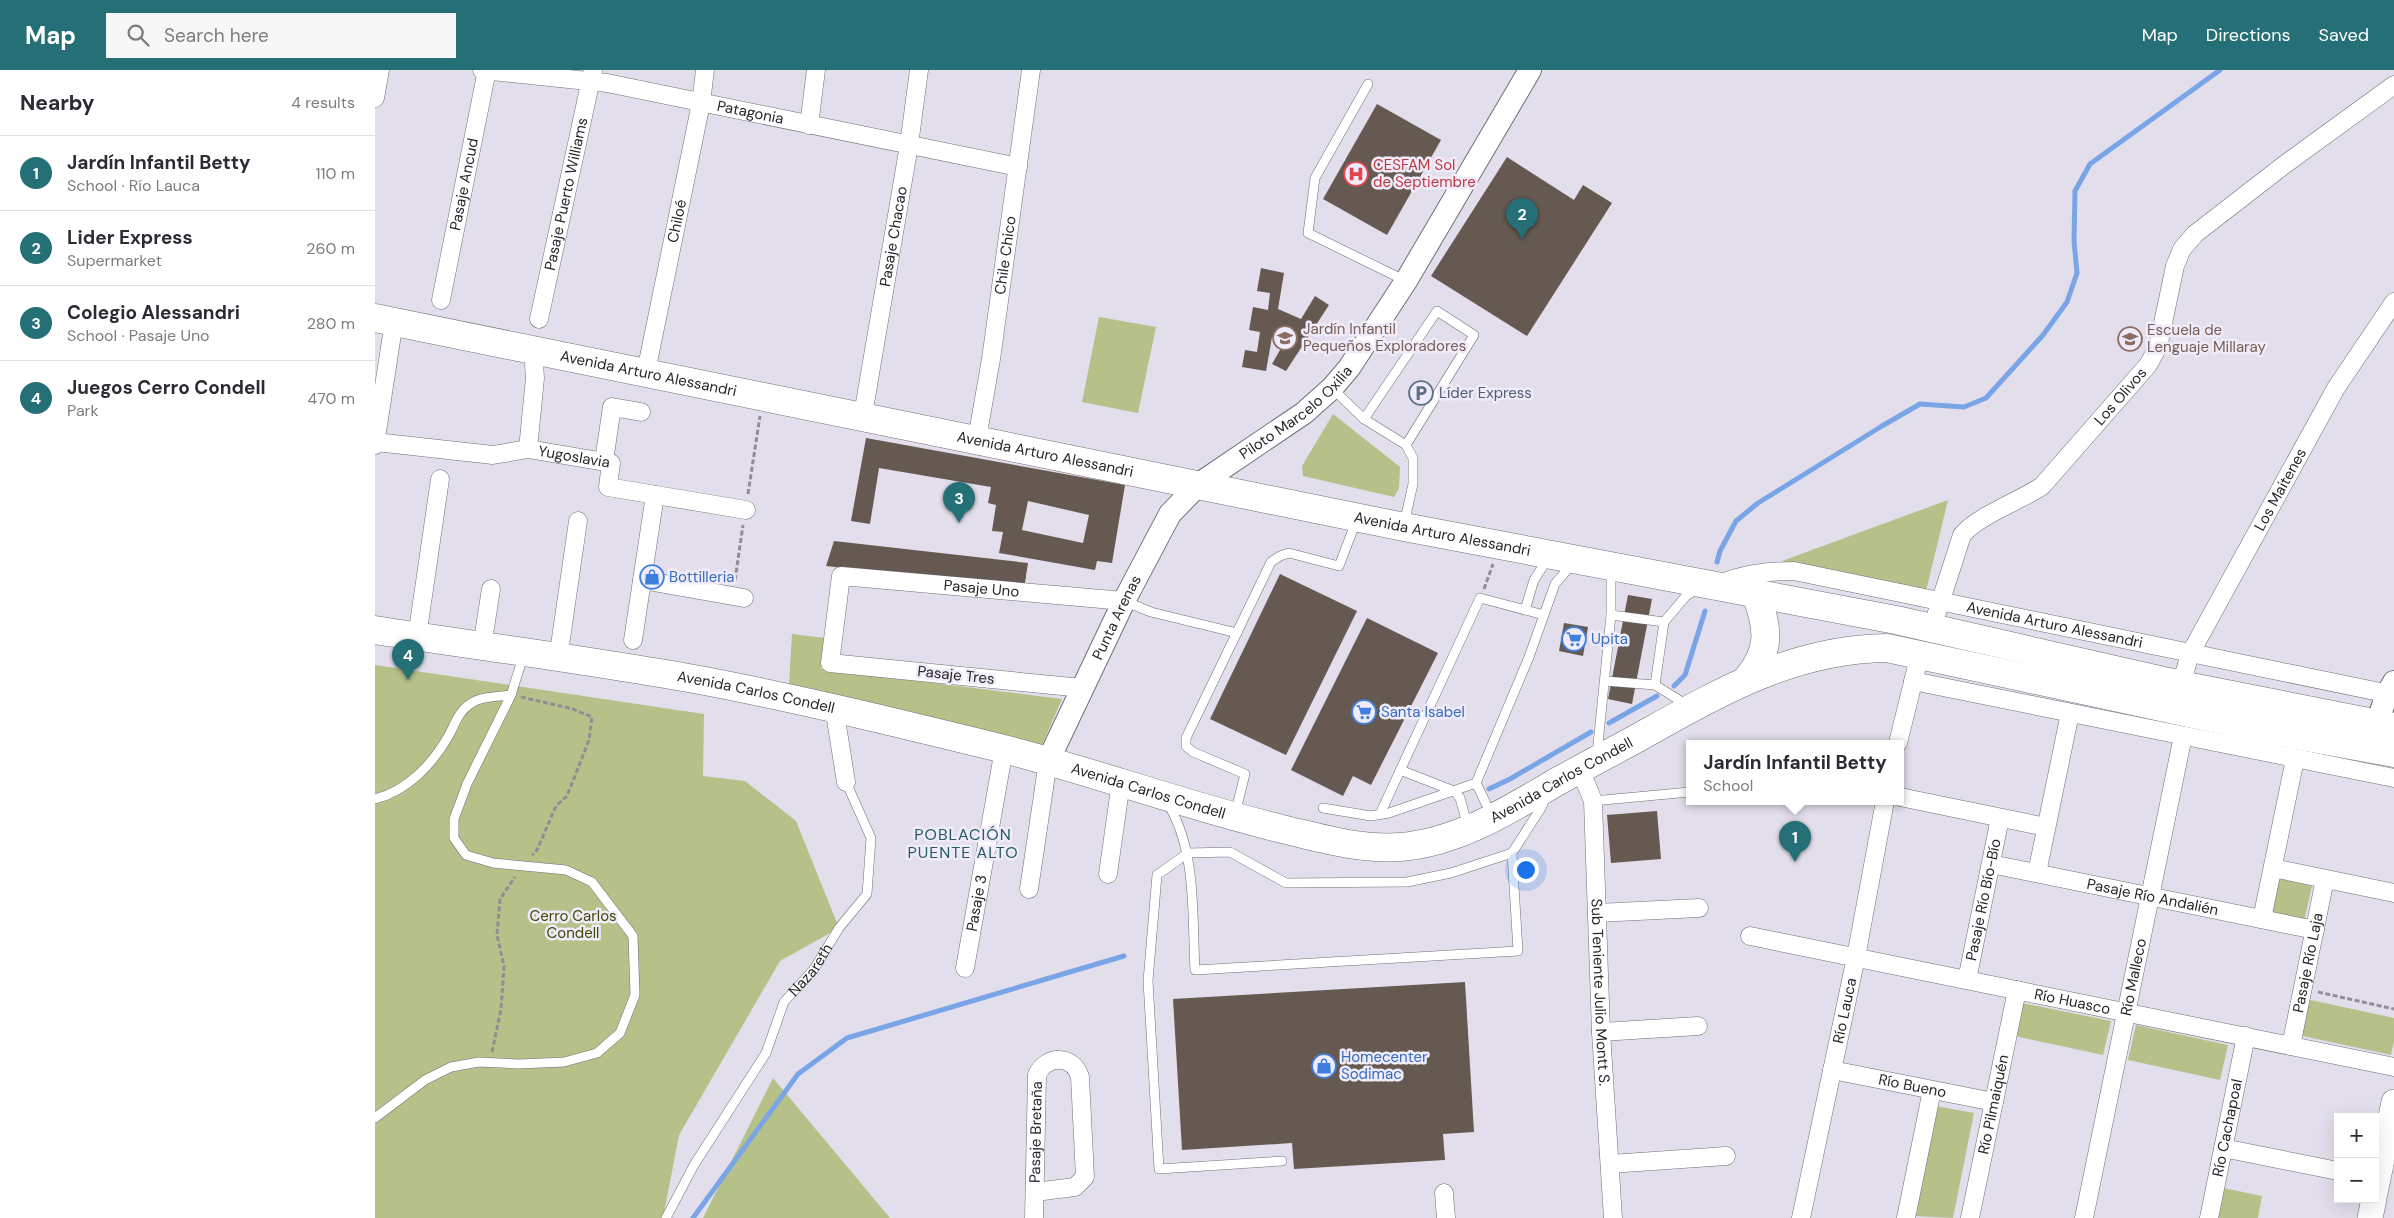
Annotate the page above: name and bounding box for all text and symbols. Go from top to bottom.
search box [106,13,456,58]
text: Map [25,20,76,51]
icon: search [124,21,152,49]
text: Search here [164,23,269,48]
text: Map [2142,23,2178,47]
text: Directions [2206,23,2291,47]
text: Saved [2319,23,2369,47]
text: Nearby [20,89,94,117]
text: 4 results [291,92,355,113]
street label: Patagonia [715,96,786,129]
street label: Pasaje Puerto Williams [540,116,592,272]
street label: Pasaje Ancud [445,136,483,232]
text: Jardín Infantil Betty [67,150,251,175]
place label: CESFAM Sol de Septiembre [1373,155,1476,192]
hospital icon: CESFAM Sol de Septiembre [1343,161,1369,187]
text: 1 [33,163,39,184]
text: 110 m [316,163,355,184]
text: School · Río Lauca [67,175,200,196]
street label: Pasaje Chacao [875,185,912,288]
street label: Chiloé [663,198,691,245]
pin: 2 [1506,198,1538,239]
street label: Chile Chico [990,214,1021,296]
text: Lider Express [67,225,193,250]
text: 2 [31,238,41,259]
text: 260 m [306,238,355,259]
text: Supermarket [67,250,162,271]
text: Colegio Alessandri [67,300,240,325]
text: 3 [31,313,41,334]
text: 280 m [307,313,355,334]
place label: Jardín Infantil Pequeños Exploradores [1303,319,1466,356]
place label: Escuela de Lenguaje Millaray [2147,320,2267,357]
text: School · Pasaje Uno [67,325,210,346]
school or university icon: Jardín Infantil Pequeños Exploradores [1272,325,1298,351]
school or university icon: Escuela de Lenguaje Millaray [2117,326,2143,352]
street label: Avenida Arturo Alessandri [558,346,738,401]
street label: Piloto Marcelo Oxilia [1235,361,1357,464]
street label: Los Olivos [2090,363,2151,430]
text: Juegos Cerro Condell [67,375,266,400]
parking icon: Líder Express [1408,380,1434,406]
place label: Líder Express [1439,383,1532,403]
text: 4 [31,388,41,409]
text: 470 m [308,388,355,409]
text: Park [67,400,99,421]
street label: Avenida Arturo Alessandri [955,426,1135,482]
street label: Yugoslavia [537,441,611,473]
street label: Los Maitenes [2250,445,2311,534]
pin: 3 [943,482,975,523]
street label: Avenida Arturo Alessandri [1352,507,1532,561]
shop icon: Bottilleria [639,564,665,590]
place label: Bottilleria [669,567,735,587]
street label: Punta Arenas [1087,572,1146,663]
street label: Pasaje Uno [943,575,1020,602]
street label: Avenida Arturo Alessandri [1965,597,2145,653]
supermarket icon: Upita [1561,626,1587,652]
place label: Upita [1591,629,1628,649]
pin: 4 [392,639,424,680]
street label: Pasaje Tres [917,661,995,689]
street label: Avenida Carlos Condell [676,666,837,718]
supermarket icon: Santa Isabel [1351,699,1377,725]
place label: Santa Isabel [1381,702,1465,722]
street label: Avenida Carlos Condell [1487,732,1636,828]
popup [1686,740,1904,805]
text: Jardín Infantil Betty [1703,750,1887,775]
street label: Avenida Carlos Condell [1069,758,1228,824]
text: School [1703,775,1753,796]
pin: 1 [1779,821,1811,862]
district label: POBLACIÓN PUENTE ALTO [907,824,1019,863]
street label: Pasaje Río Bío-Bío [1961,837,2006,963]
your location [1513,857,1539,883]
street label: Pasaje 3 [962,873,991,933]
street label: Pasaje Río Andalién [2085,874,2220,920]
street label: Sub Teniente Julio Montt S. [1586,898,1614,1087]
park label: Cerro Carlos Condell [529,906,617,943]
street label: Pasaje Río Laja [2288,911,2328,1014]
street label: Río Malleco [2116,936,2151,1018]
street label: Nazareth [784,940,837,1001]
street label: Río Lauca [1828,976,1861,1045]
street label: Río Huasco [2033,984,2112,1019]
place label: Homecenter Sodimac [1341,1047,1428,1084]
shop icon: Homecenter Sodimac [1311,1053,1337,1079]
street label: Río Pilmaiquén [1973,1053,2013,1156]
street label: Río Bueno [1877,1069,1948,1102]
street label: Río Cachapoal [2208,1077,2247,1179]
street label: Pasaje Bretaña [1025,1081,1047,1183]
map controls [2334,1113,2379,1203]
button: + [2334,1113,2379,1158]
button: − [2334,1158,2379,1203]

